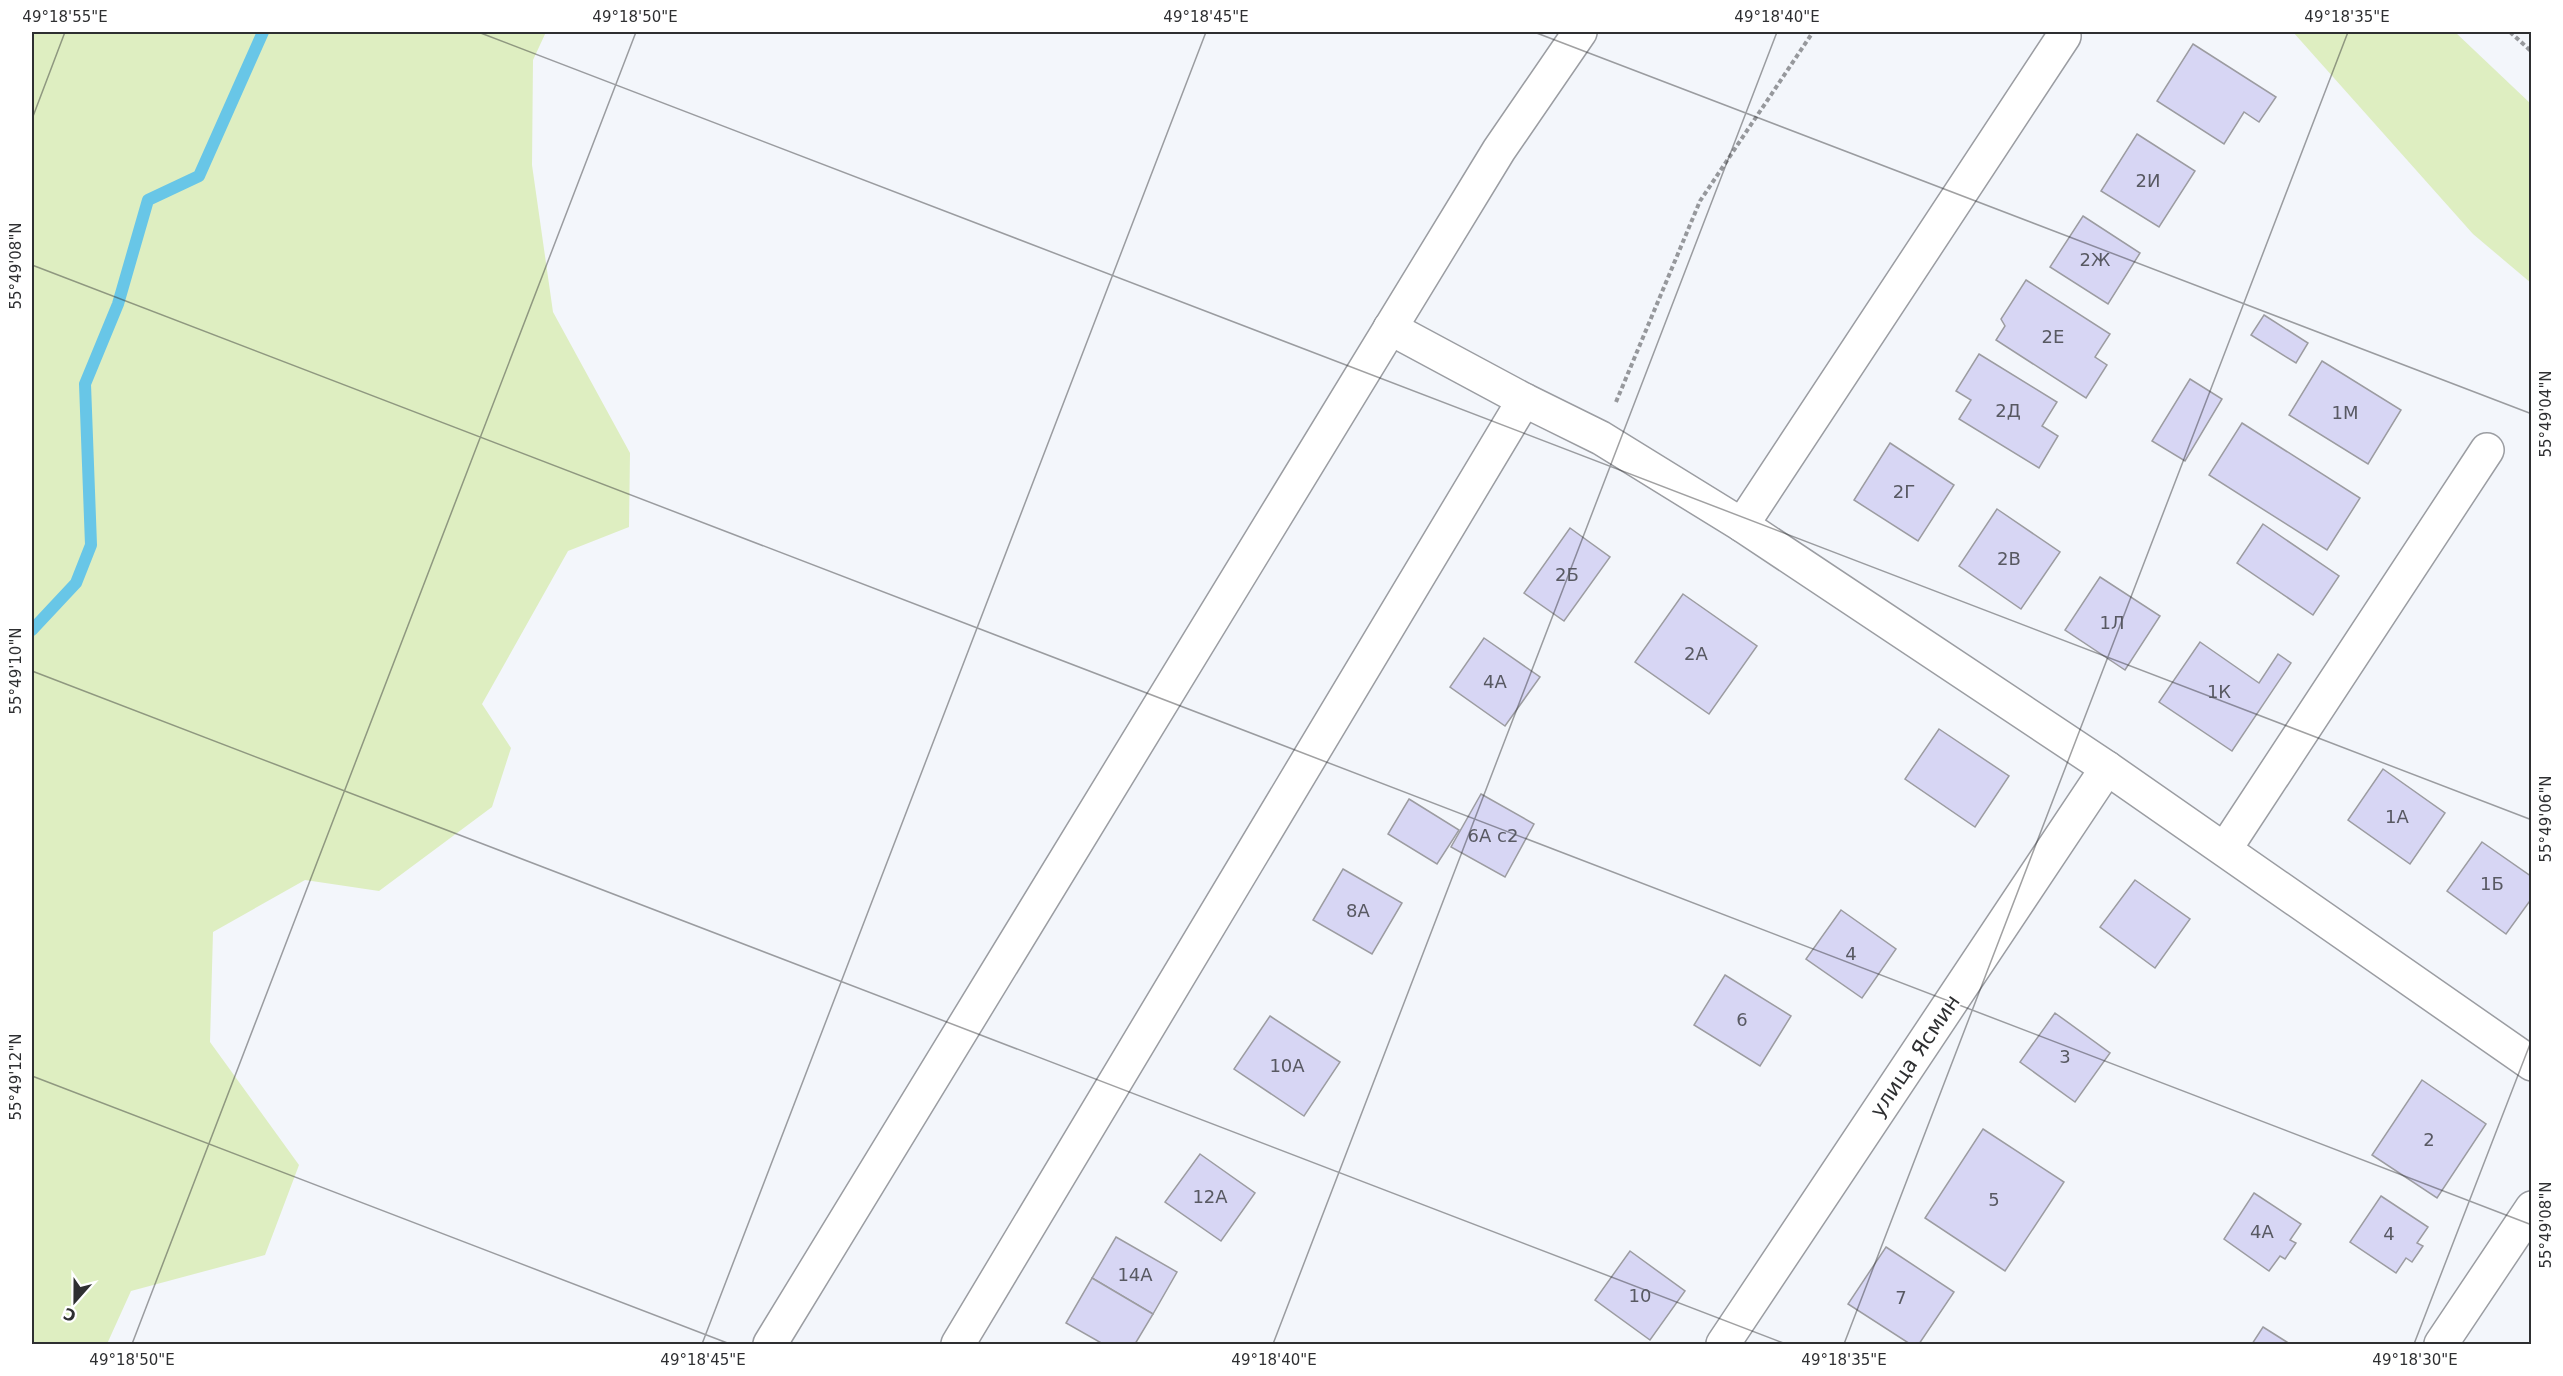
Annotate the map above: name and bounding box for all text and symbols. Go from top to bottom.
text: 49°18'55"E [22,8,108,26]
text: 49°18'50"E [592,8,678,26]
text: 49°18'45"E [1163,8,1249,26]
text: 49°18'40"E [1734,8,1820,26]
text: 49°18'35"E [2304,8,2390,26]
house number: 2И [2136,170,2160,191]
text: 55°49'08"N [7,222,25,310]
house number: 2Ж [2080,249,2111,270]
house number: 2Е [2042,326,2064,347]
text: 55°49'04"N [2537,370,2555,458]
house number: 2Д [1995,400,2021,421]
house number: 1М [2332,402,2358,423]
house number: 2Г [1893,481,1915,502]
house number: 2В [1997,548,2021,569]
house number: 2Б [1555,564,1579,585]
house number: 1Л [2100,612,2125,633]
text: 55°49'10"N [7,627,25,715]
house number: 2А [1684,643,1709,664]
house number: 4А [1483,671,1508,692]
house number: 1К [2207,681,2231,702]
text: 55°49'06"N [2537,775,2555,863]
house number: 1А [2385,806,2410,827]
house number: 6А с2 [1468,825,1518,846]
house number: 1Б [2480,873,2504,894]
house number: 8А [1346,900,1371,921]
house number: 4 [1845,943,1857,964]
street label: улица Ясмин [1865,990,1965,1122]
house number: 6 [1736,1009,1748,1030]
text: 55°49'12"N [7,1033,25,1121]
house number: 3 [2059,1046,2071,1067]
house number: 10А [1269,1055,1305,1076]
house number: 2 [2423,1129,2435,1150]
text: 55°49'08"N [2537,1181,2555,1269]
house number: 12А [1192,1186,1228,1207]
house number: 5 [1988,1189,2000,1210]
house number: 4А [2250,1221,2275,1242]
house number: 4 [2383,1223,2395,1244]
house number: 14А [1117,1264,1153,1285]
north arrow [45,1271,105,1331]
house number: 10 [1629,1285,1651,1306]
house number: 7 [1895,1287,1907,1308]
text: С [61,1304,79,1326]
text: 49°18'50"E [89,1351,175,1369]
text: 49°18'45"E [660,1351,746,1369]
text: 49°18'40"E [1231,1351,1317,1369]
text: 49°18'35"E [1801,1351,1887,1369]
text: 49°18'30"E [2372,1351,2458,1369]

